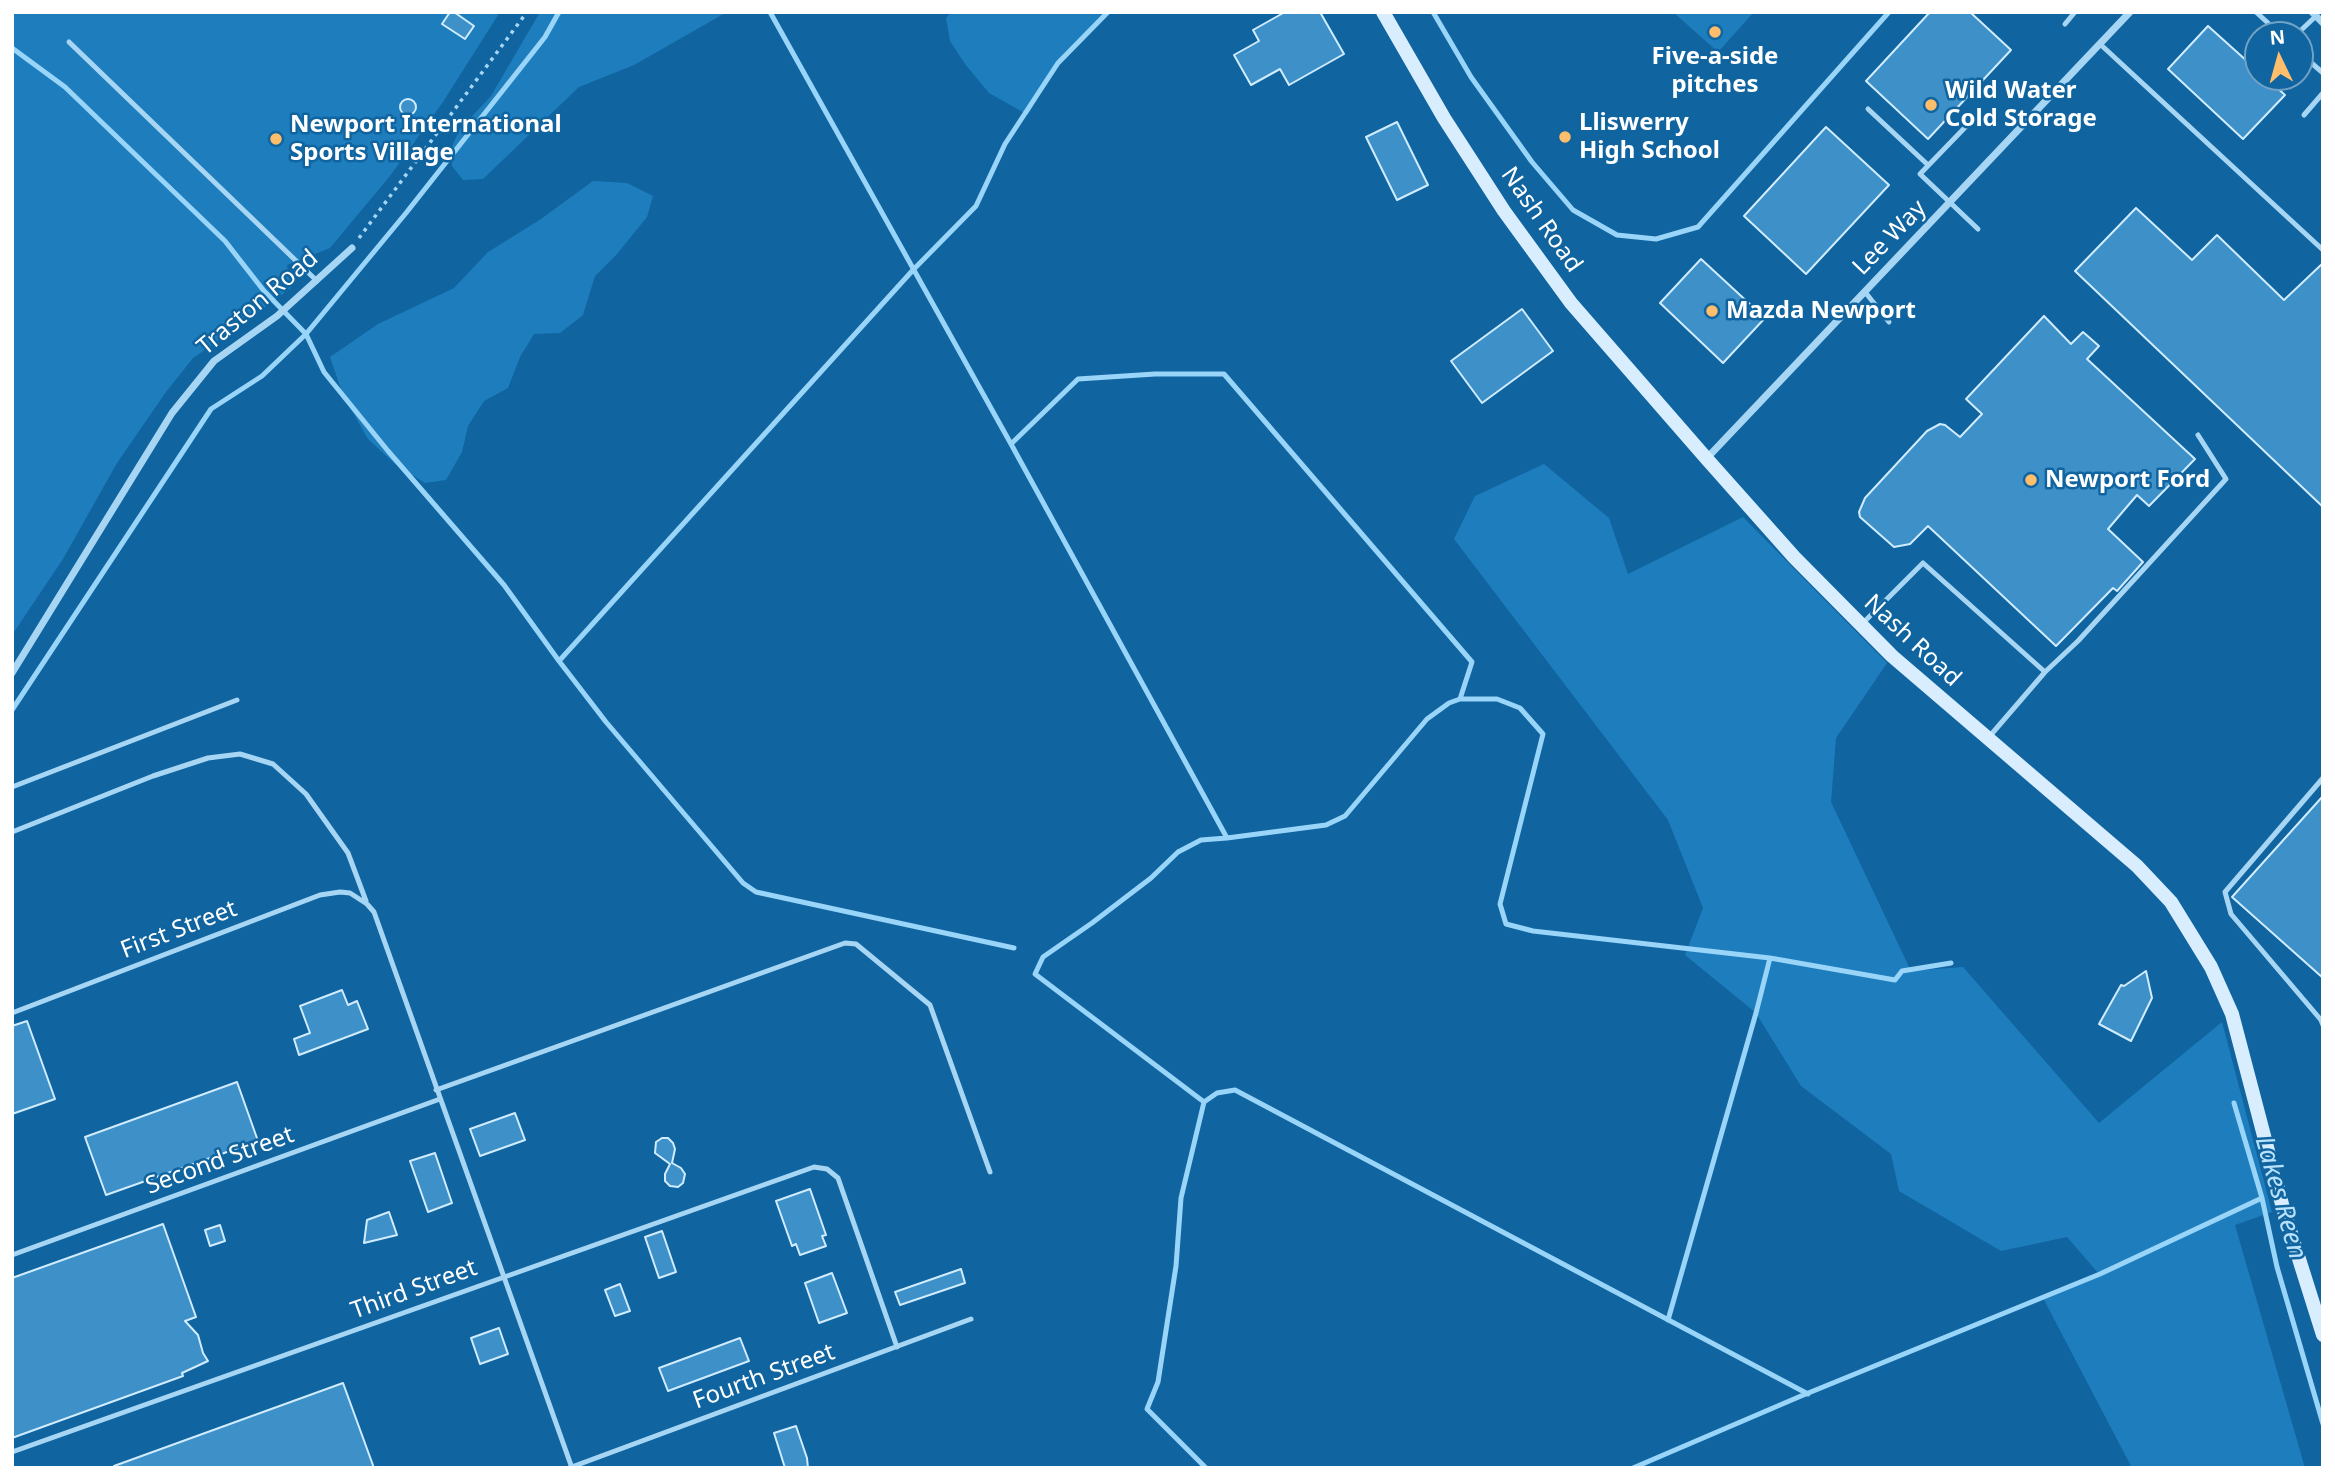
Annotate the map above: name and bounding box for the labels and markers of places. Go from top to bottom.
marker: Five-a-side pitches [1707,24,1723,40]
place label: Five-a-side pitches [1652,43,1778,99]
place label: Wild Water Cold Storage [1945,77,2097,133]
marker: Wild Water Cold Storage [1923,97,1939,113]
place label: Lliswerry High School [1579,109,1720,165]
place label: Newport International Sports Village [290,111,562,167]
marker: Lliswerry High School [1557,129,1573,145]
marker: Newport International Sports Village [268,131,284,147]
place label: Mazda Newport [1726,297,1916,325]
marker: Mazda Newport [1704,303,1720,319]
place label: Newport Ford [2045,466,2210,494]
marker: Newport Ford [2023,472,2039,488]

